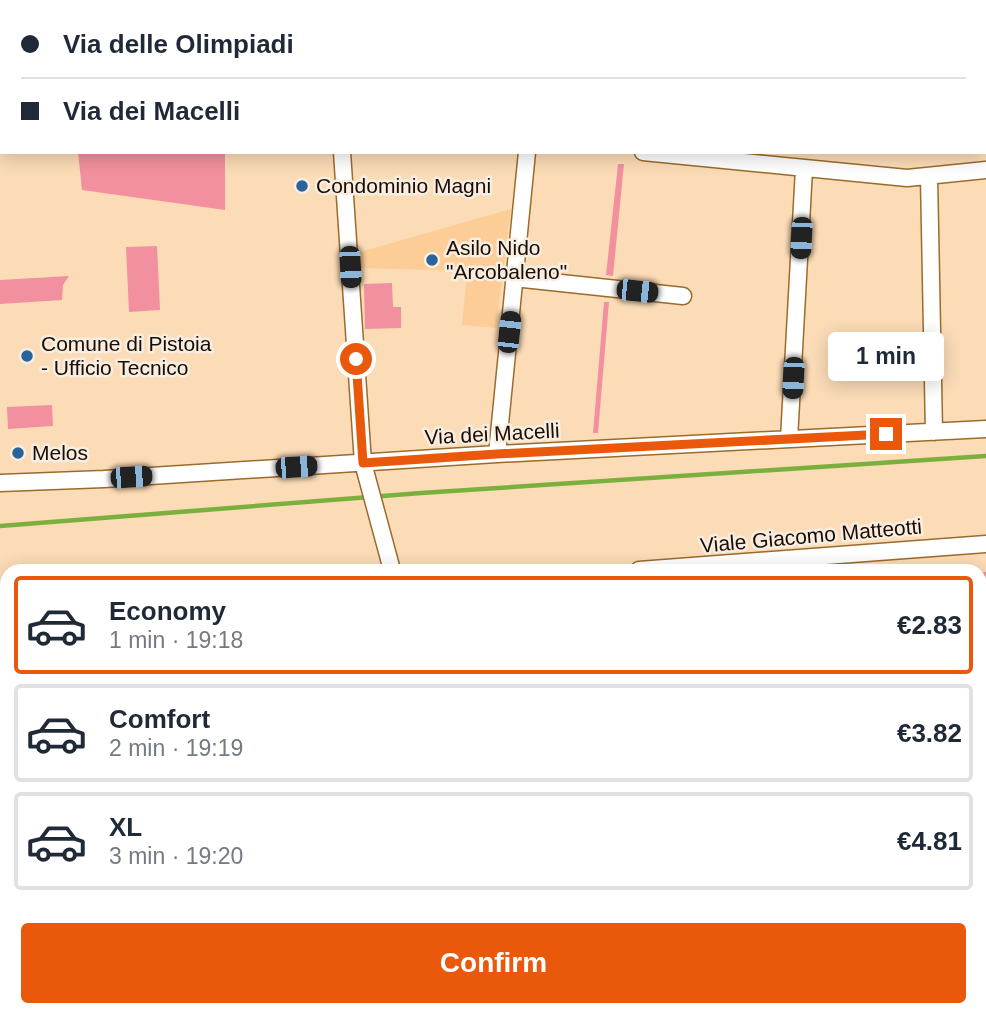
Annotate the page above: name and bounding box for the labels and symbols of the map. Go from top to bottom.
place label: Condominio Magni [316,174,491,197]
marker: Condominio Magni [294,178,310,194]
car [790,216,813,260]
place label: Asilo Nido "Arcobaleno" [446,236,567,283]
car [339,245,362,289]
marker: Asilo Nido "Arcobaleno" [424,252,440,268]
car [616,278,659,304]
car [497,310,522,354]
place label: Comune di Pistoia - Ufficio Tecnico [41,332,212,379]
callout: 1 min [828,332,944,382]
route start [340,343,372,375]
marker: Comune di Pistoia - Ufficio Tecnico [19,348,35,364]
car [782,356,805,400]
street label: Via dei Macelli [424,418,560,449]
route end [870,418,902,450]
place label: Melos [32,441,88,464]
marker: Melos [10,445,26,461]
car [275,455,318,479]
car [110,465,153,489]
street label: Viale Giacomo Matteotti [699,514,923,557]

